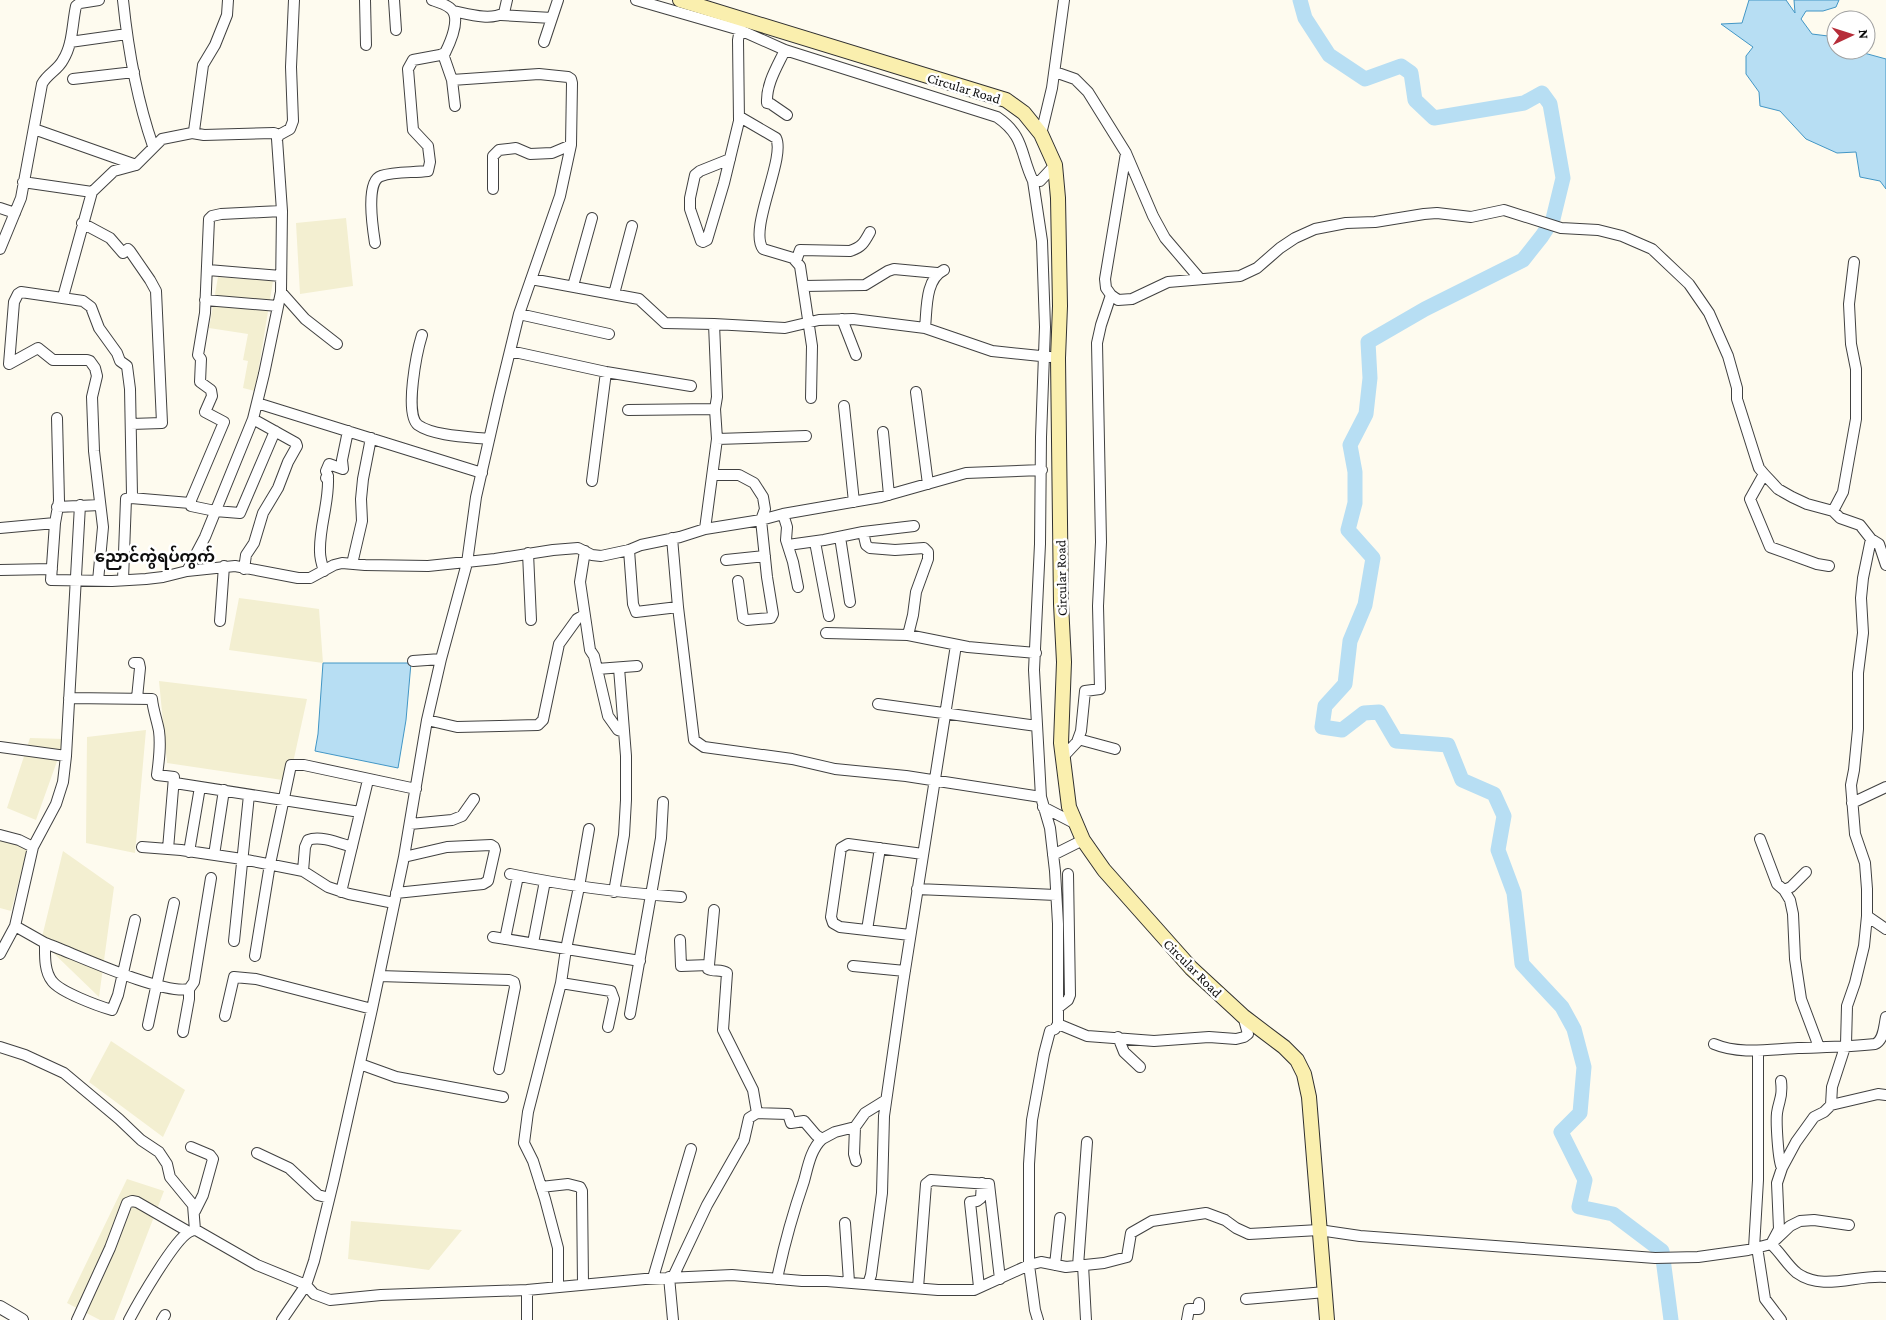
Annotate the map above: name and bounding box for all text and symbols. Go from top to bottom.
north arrow [1826,10,1876,60]
text: N [1856,29,1872,40]
street label: Circular Road [925,69,1003,107]
street label: Circular Road [1052,539,1070,616]
district label: ညောင်ကွဲရပ်ကွက် [95,545,215,570]
street label: Circular Road [1160,935,1226,1001]

